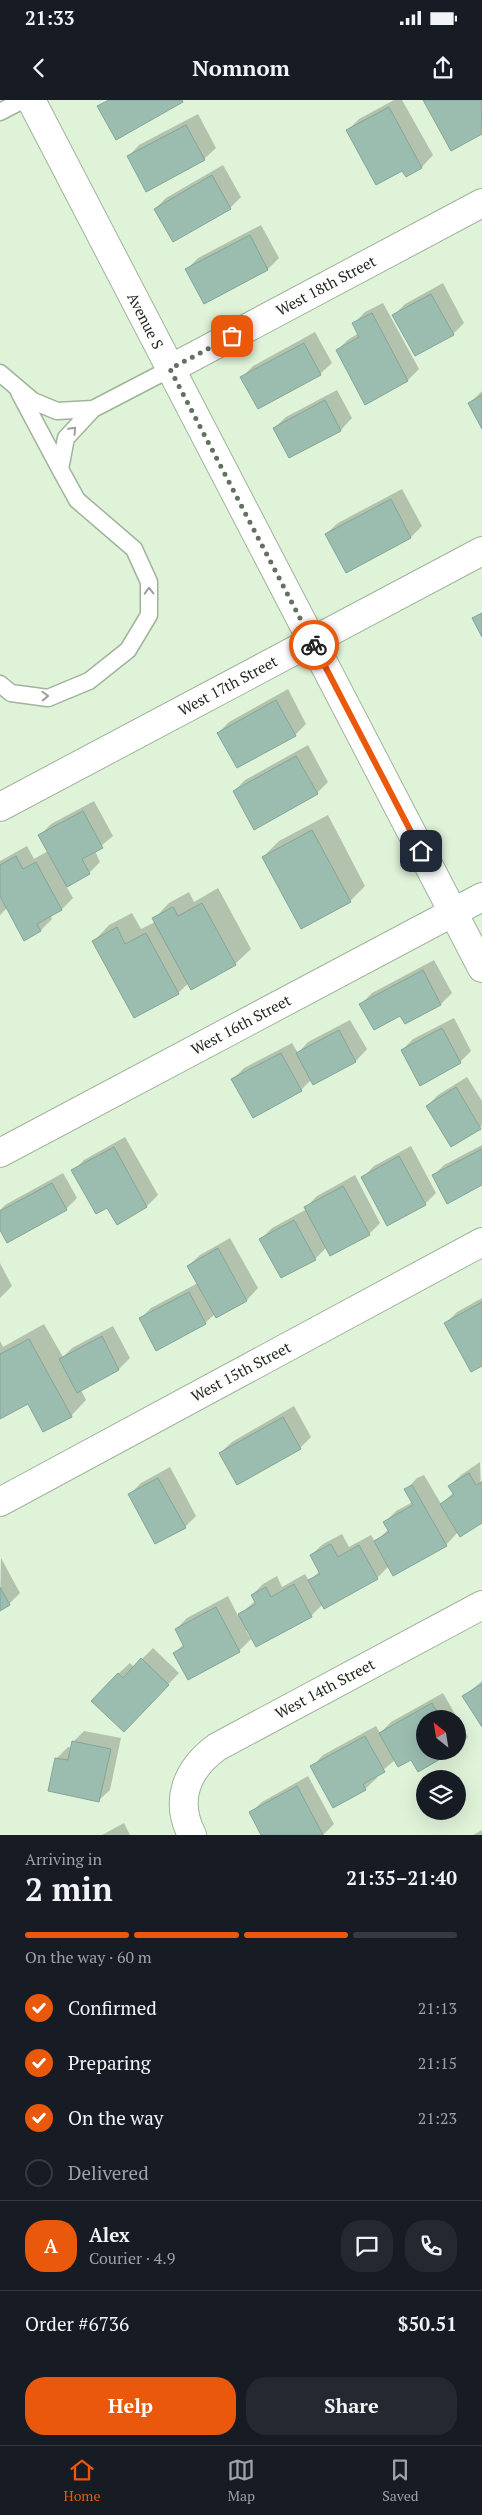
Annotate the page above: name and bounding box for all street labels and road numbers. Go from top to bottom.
street label: West 18th Street [272,250,379,320]
street label: Avenue S [123,289,169,352]
street label: West 17th Street [174,650,281,720]
street label: West 16th Street [187,989,294,1059]
street label: West 15th Street [187,1336,294,1406]
street label: West 14th Street [271,1653,378,1723]

